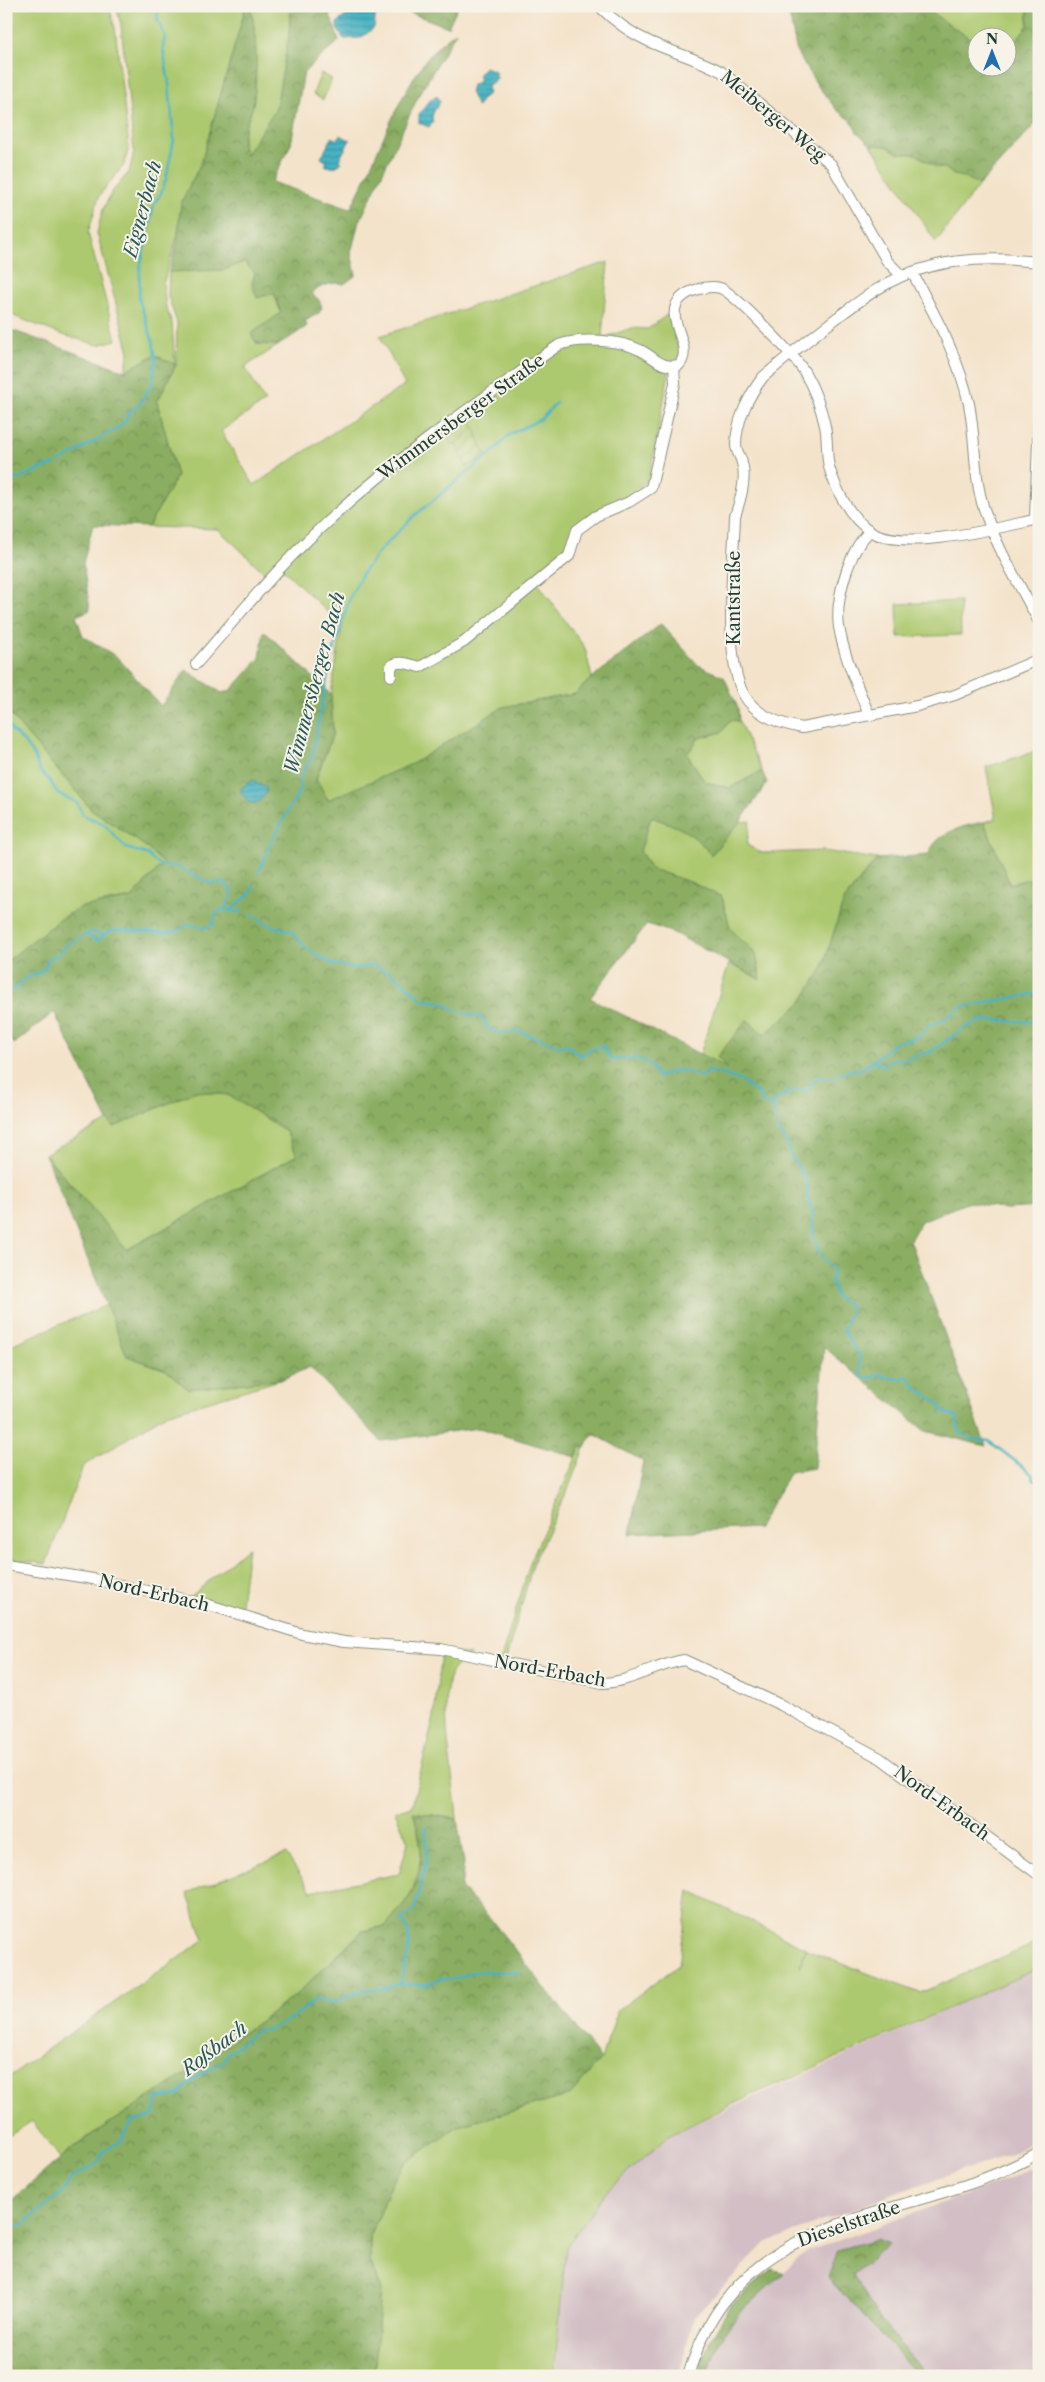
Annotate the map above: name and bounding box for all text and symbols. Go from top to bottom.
north arrow [968,28,1018,78]
text: N [986,30,998,48]
street label: Meiberger Weg [716,66,830,167]
water label: Eignerbach [118,158,166,262]
street label: Wimmersberger Straße [372,349,549,486]
street label: Kantstraße [723,551,745,645]
water label: Wimmersberger Bach [279,589,350,777]
street label: Nord-Erbach [97,1570,211,1616]
street label: Nord-Erbach [492,1650,608,1692]
street label: Nord-Erbach [890,1761,994,1845]
water label: Roßbach [175,2016,252,2082]
street label: Dieselstraße [795,2196,903,2252]

